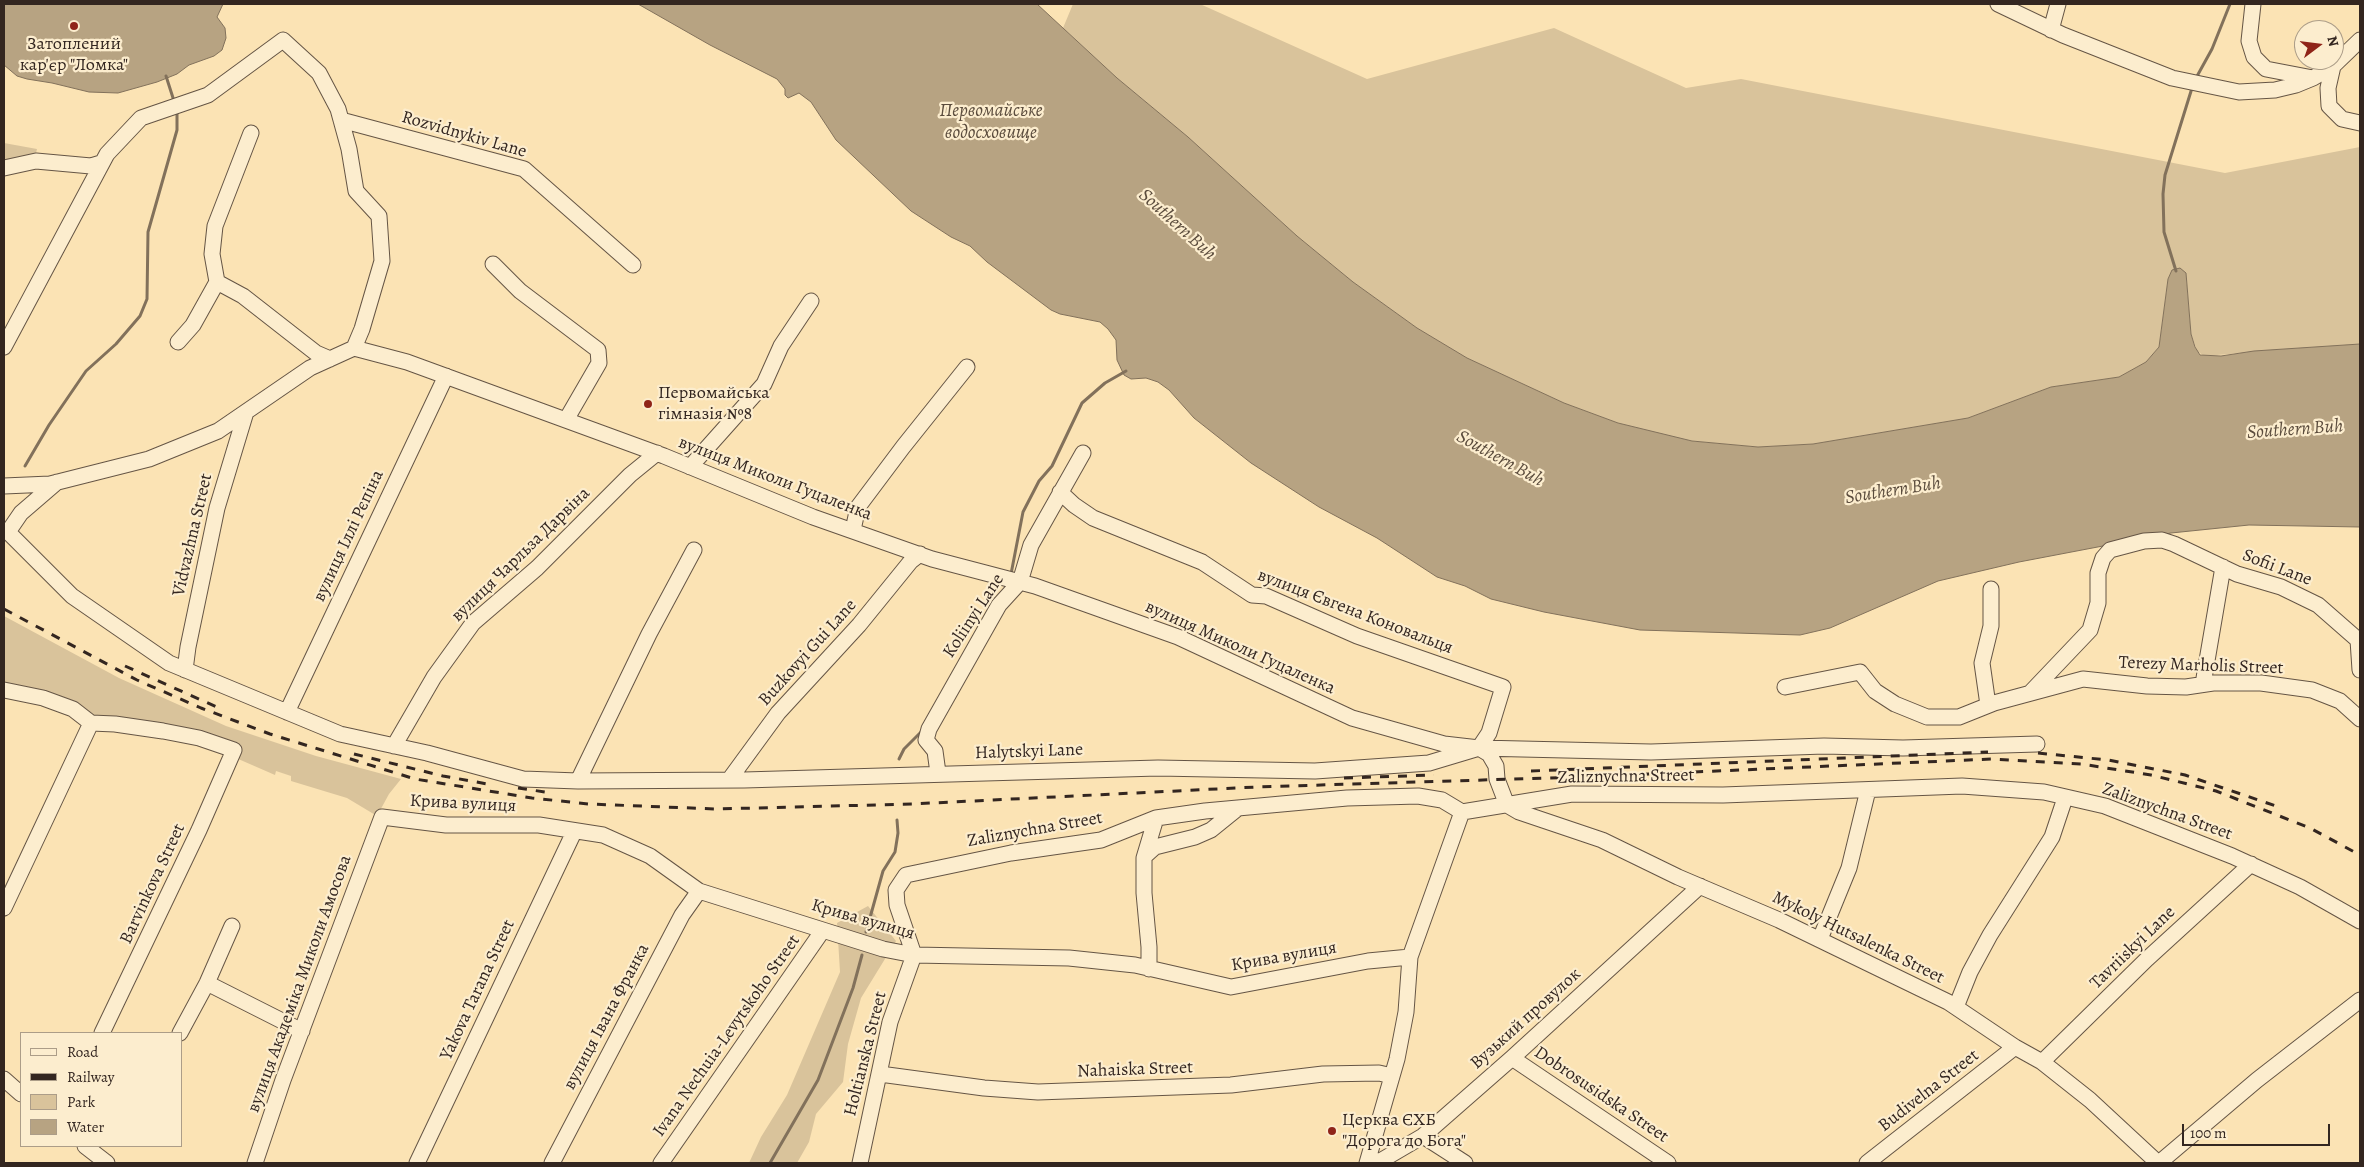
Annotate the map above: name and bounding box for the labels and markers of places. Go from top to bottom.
marker: Затоплений кар'єр "Ломка" [68,20,80,32]
place label: Затоплений кар'єр "Ломка" [20,34,128,76]
place label: Первомайська гімназія №8 [658,383,770,426]
marker: Первомайська гімназія №8 [642,398,654,410]
place label: Церква ЄХБ "Дорога до Бога" [1342,1110,1466,1152]
marker: Церква ЄХБ "Дорога до Бога" [1326,1125,1338,1137]

